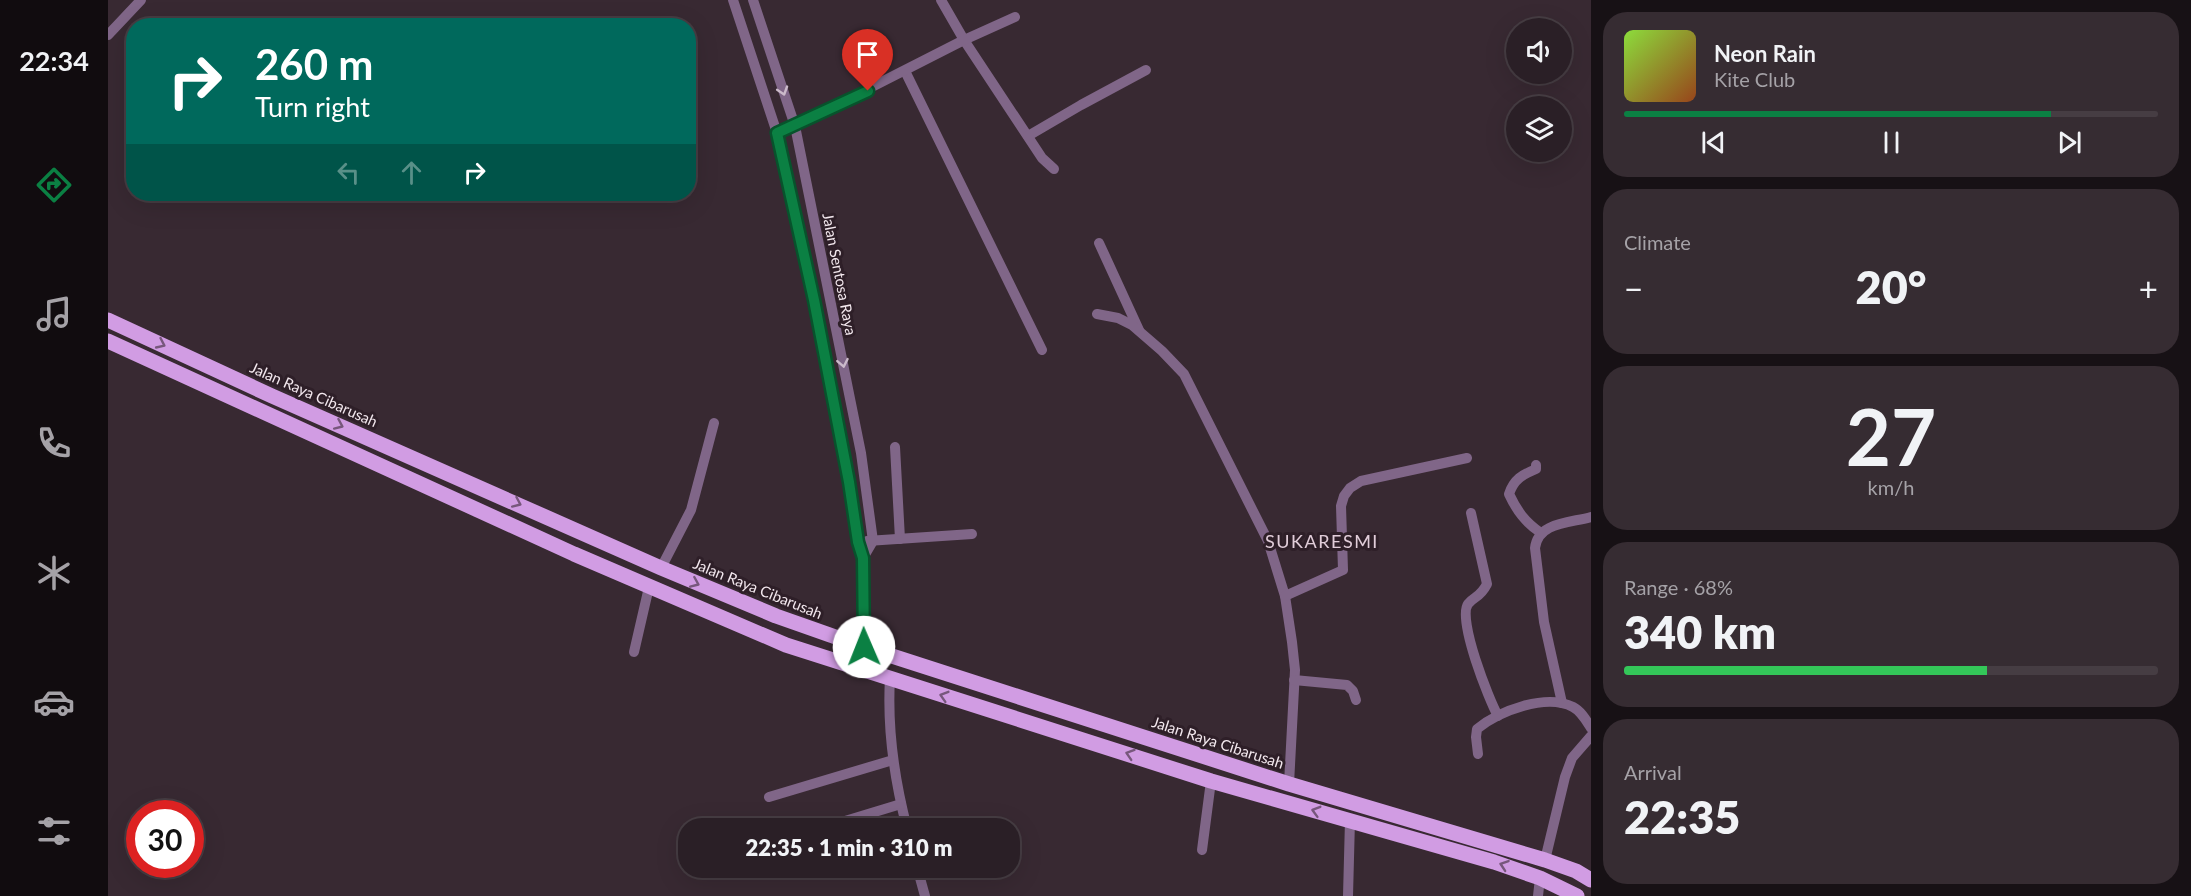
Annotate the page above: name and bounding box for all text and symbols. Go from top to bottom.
map controls [1506,18,1572,162]
button: sound [1506,18,1572,84]
pin [842,29,893,91]
icon: arrive [851,38,884,71]
text: 260 m [255,39,373,89]
text: Neon Rain [1714,40,1816,67]
icon: right [156,42,234,120]
text: 22:34 [19,44,89,77]
text: Kite Club [1714,67,1795,91]
one-way arrow [776,85,789,96]
text: Turn right [255,90,370,123]
button: layers [1506,96,1572,162]
icon: previous [1697,126,1730,159]
icon: pause [1875,126,1908,159]
icon: next [2053,126,2086,159]
icon: left [332,156,365,189]
icon: ahead [395,156,428,189]
icon: right [458,156,491,189]
icon: directions [33,164,75,206]
street label: Jalan Sentosa Raya [819,211,861,337]
text: Climate [1624,230,1691,254]
text: 20° [1856,260,1926,314]
text: − [1624,268,1643,308]
text: + [2139,268,2158,308]
icon: music [33,293,75,335]
one-way arrow [155,337,166,349]
street label: Jalan Raya Cibarusah [247,358,381,430]
one-way arrow [836,358,849,368]
text: 27 [1846,389,1936,483]
one-way arrow [332,418,343,430]
icon: phone [33,422,75,464]
text: km/h [1868,475,1914,499]
one-way arrow [511,496,522,508]
district label: SUKARESMI [1265,530,1379,552]
icon: climate [33,552,75,594]
street label: Jalan Raya Cibarusah [691,554,825,622]
text: Range · 68% [1624,575,1733,599]
one-way arrow [689,576,700,588]
text: 340 km [1624,605,1776,659]
position arrow [832,615,896,679]
icon: car [33,681,75,723]
one-way arrow [939,690,950,703]
street label: Jalan Raya Cibarusah [1150,712,1286,772]
one-way arrow [1125,749,1136,761]
text: Arrival [1624,760,1682,784]
text: 22:35 [1624,790,1740,844]
speed limit sign: 30 [126,800,204,878]
one-way arrow [1312,806,1322,818]
icon: filters [33,810,75,852]
text: 22:35 · 1 min · 310 m [746,834,952,861]
one-way arrow [1499,860,1510,873]

